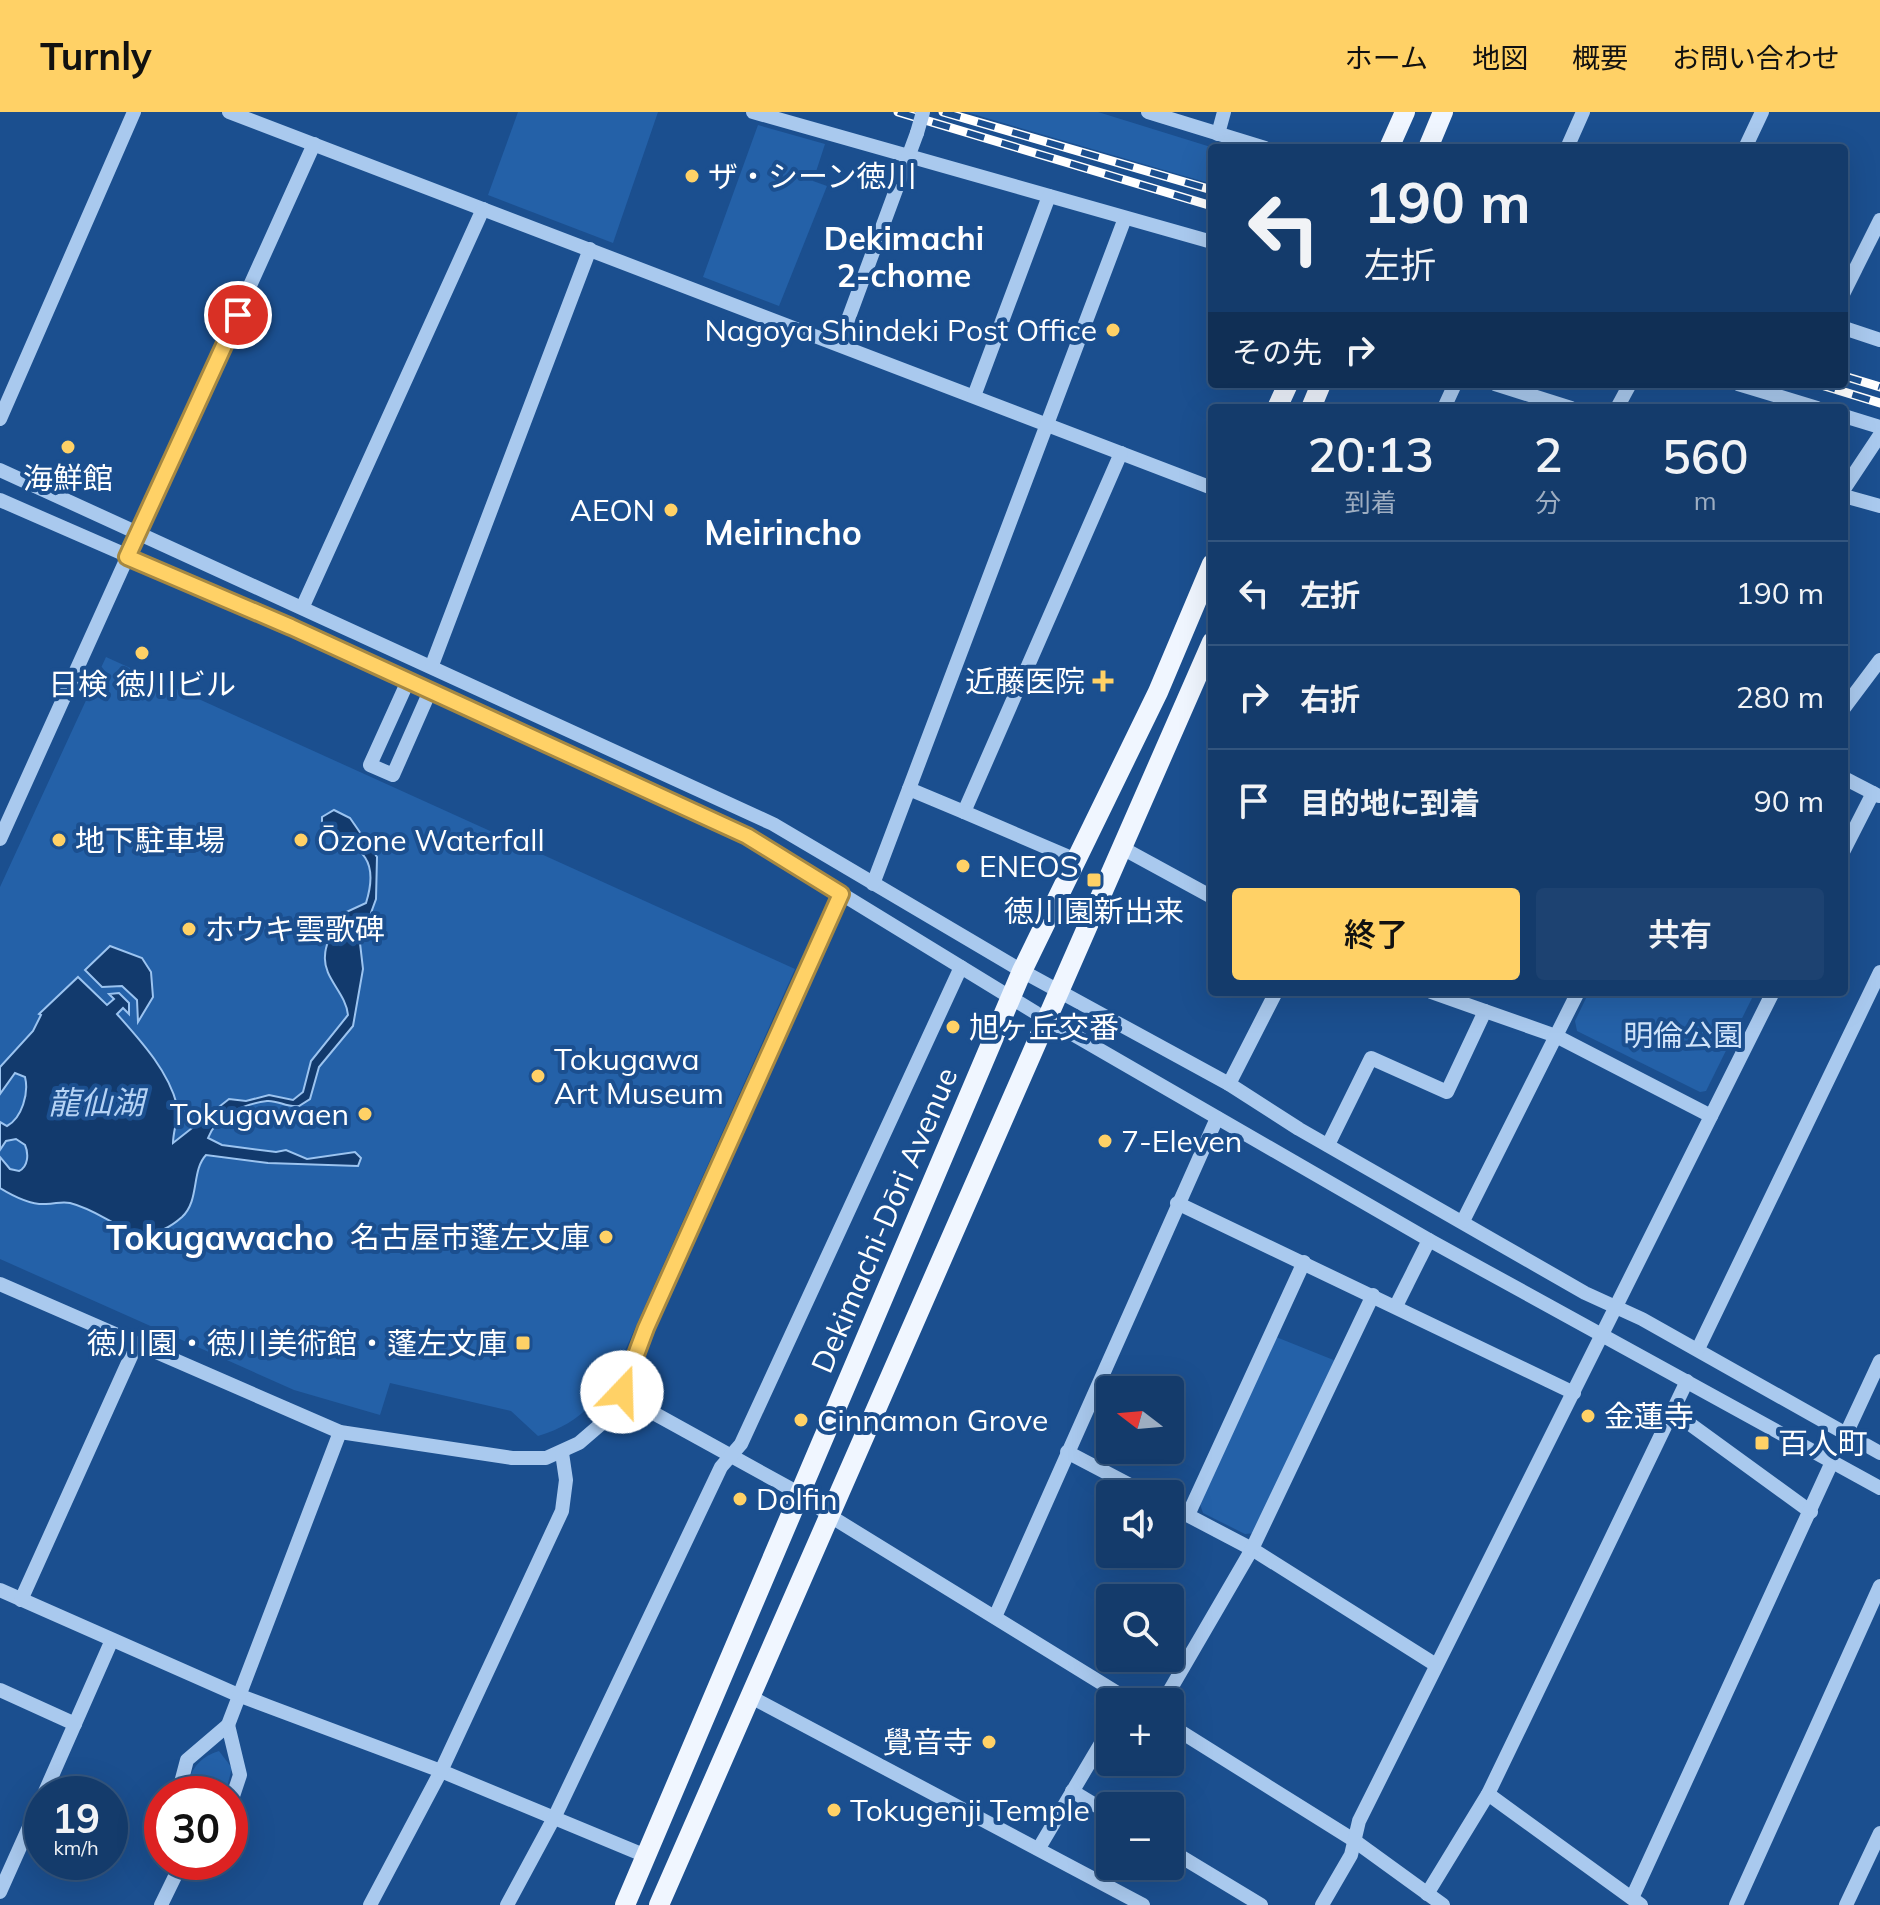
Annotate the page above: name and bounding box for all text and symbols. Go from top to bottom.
text: Turnly [40,32,152,80]
text: ホーム [1345,40,1428,75]
text: 地図 [1472,40,1528,75]
text: 概要 [1572,40,1628,75]
text: お問い合わせ [1672,40,1840,75]
place label: ザ・シーン徳川 [708,157,917,195]
marker: ザ・シーン徳川 [683,167,701,185]
text: 190 m [1364,167,1531,237]
icon: left [1232,176,1336,280]
district label: Dekimachi 2-chome [824,218,984,295]
text: 左折 [1364,242,1436,287]
pin [204,281,272,349]
icon: arrive [216,293,260,337]
place label: Nagoya Shindeki Post Office [704,311,1097,349]
marker: Nagoya Shindeki Post Office [1104,321,1122,339]
icon: right [1338,328,1382,372]
text: その先 [1232,333,1322,371]
text: 20:13 [1308,424,1434,484]
text: 2 [1534,424,1562,484]
text: 560 [1662,426,1748,486]
marker: 海鮮館 [59,438,77,456]
place label: 海鮮館 [23,459,113,497]
text: m [1694,484,1717,517]
text: 到着 [1345,486,1397,519]
text: 分 [1535,486,1561,519]
place label: AEON [570,491,655,529]
marker: AEON [662,501,680,519]
district label: Meirincho [704,511,862,554]
icon: left [1232,571,1276,615]
text: 190 m [1736,574,1824,612]
text: 左折 [1300,576,1360,614]
marker: 日検 徳川ビル [133,644,151,662]
place label: 近藤医院 [965,662,1085,700]
place label: 日検 徳川ビル [48,665,236,703]
marker: 近藤医院 [1092,670,1114,692]
icon: right [1232,675,1276,719]
text: 280 m [1736,678,1824,716]
text: 右折 [1300,680,1360,718]
icon: arrive [1232,779,1276,823]
text: 90 m [1754,782,1824,820]
text: 目的地に到着 [1300,784,1480,822]
place label: 地下駐車場 [75,821,225,859]
place label: Ōzone Waterfall [317,821,545,859]
marker: 地下駐車場 [50,831,68,849]
marker: Ōzone Waterfall [292,831,310,849]
place label: ENEOS [979,847,1078,885]
marker: ENEOS [954,857,972,875]
marker: 徳川園新出来 [1085,871,1103,889]
button: 終了 [1232,888,1520,980]
button: 共有 [1536,888,1824,980]
place label: 徳川園新出来 [1004,892,1184,930]
place label: ホウキ雲歌碑 [205,910,385,948]
marker: ホウキ雲歌碑 [180,920,198,938]
place label: 旭ヶ丘交番 [969,1008,1119,1046]
park label: 明倫公園 [1623,1016,1743,1054]
marker: 旭ヶ丘交番 [944,1018,962,1036]
place label: Tokugawa Art Museum [554,1040,724,1112]
street label: Dekimachi-Dōri Avenue [802,1062,966,1378]
marker: Tokugawa Art Museum [529,1067,547,1085]
water label: 龍仙湖 [48,1082,149,1122]
place label: Tokugawaen [170,1095,349,1133]
marker: Tokugawaen [356,1105,374,1123]
place label: 7-Eleven [1121,1122,1242,1160]
marker: 7-Eleven [1096,1132,1114,1150]
district label: Tokugawacho [106,1216,334,1259]
place label: 名古屋市蓬左文庫 [350,1218,590,1256]
marker: 名古屋市蓬左文庫 [597,1228,615,1246]
place label: 徳川園・徳川美術館・蓬左文庫 [87,1324,507,1362]
marker: 徳川園・徳川美術館・蓬左文庫 [514,1334,532,1352]
position arrow [580,1350,664,1434]
north arrow [1096,1376,1184,1464]
map controls [1096,1376,1184,1880]
place label: 金蓮寺 [1604,1397,1694,1435]
place label: Cinnamon Grove [817,1401,1048,1439]
marker: 金蓮寺 [1579,1407,1597,1425]
marker: Cinnamon Grove [792,1411,810,1429]
place label: 百人町 [1778,1424,1868,1462]
marker: 百人町 [1753,1434,1771,1452]
place label: Dolfin [756,1480,837,1518]
button: sound [1096,1480,1184,1568]
marker: Dolfin [731,1490,749,1508]
button: search [1096,1584,1184,1672]
button: + [1096,1688,1184,1776]
place label: 覺音寺 [883,1723,973,1761]
marker: 覺音寺 [980,1733,998,1751]
speed limit sign: 30 [144,1776,248,1880]
place label: Tokugenji Temple [850,1791,1090,1829]
button: − [1096,1792,1184,1880]
text: 19 [52,1793,100,1843]
marker: Tokugenji Temple [825,1801,843,1819]
text: km/h [53,1835,99,1860]

